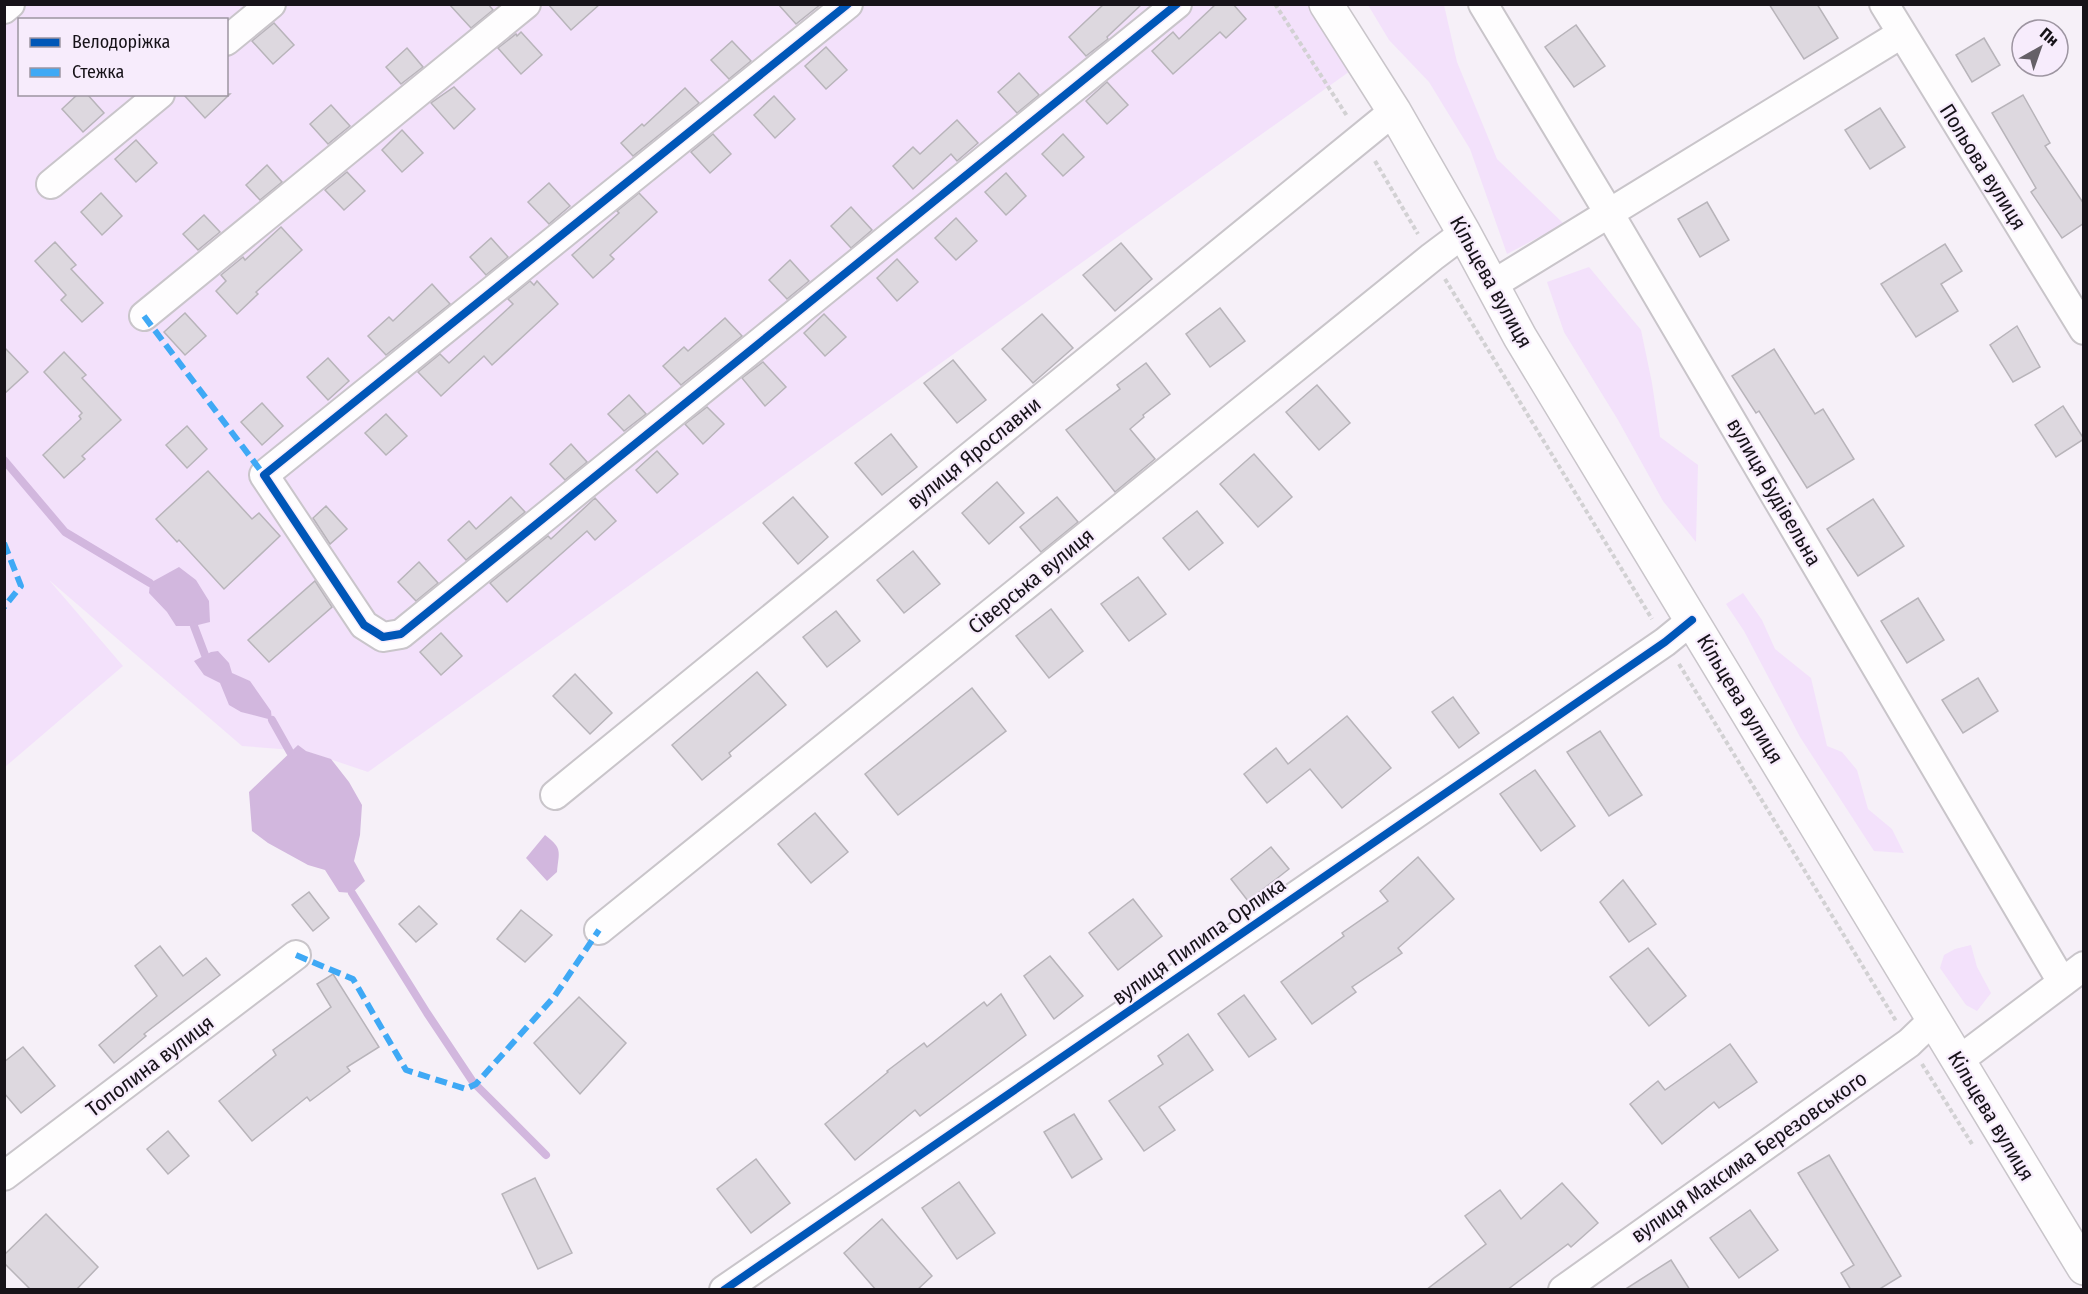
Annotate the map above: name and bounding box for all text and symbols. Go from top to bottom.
legend [18,18,228,96]
north arrow [2010,18,2070,78]
text: Пн [2036,24,2062,50]
text: Велодоріжка [72,31,170,53]
text: Стежка [72,61,125,83]
street label: Польова вулиця [1934,99,2032,235]
street label: Кільцева вулиця [1444,211,1538,353]
street label: вулиця Ярославни [902,391,1046,515]
street label: вулиця Будівельна [1721,413,1827,571]
street label: Сіверська вулиця [963,522,1099,640]
street label: Кільцева вулиця [1691,629,1789,769]
street label: вулиця Пилипа Орлика [1107,871,1291,1011]
street label: Тополина вулиця [81,1010,219,1122]
street label: Кільцева вулиця [1942,1046,2040,1186]
street label: вулиця Максима Березовського [1626,1065,1872,1249]

